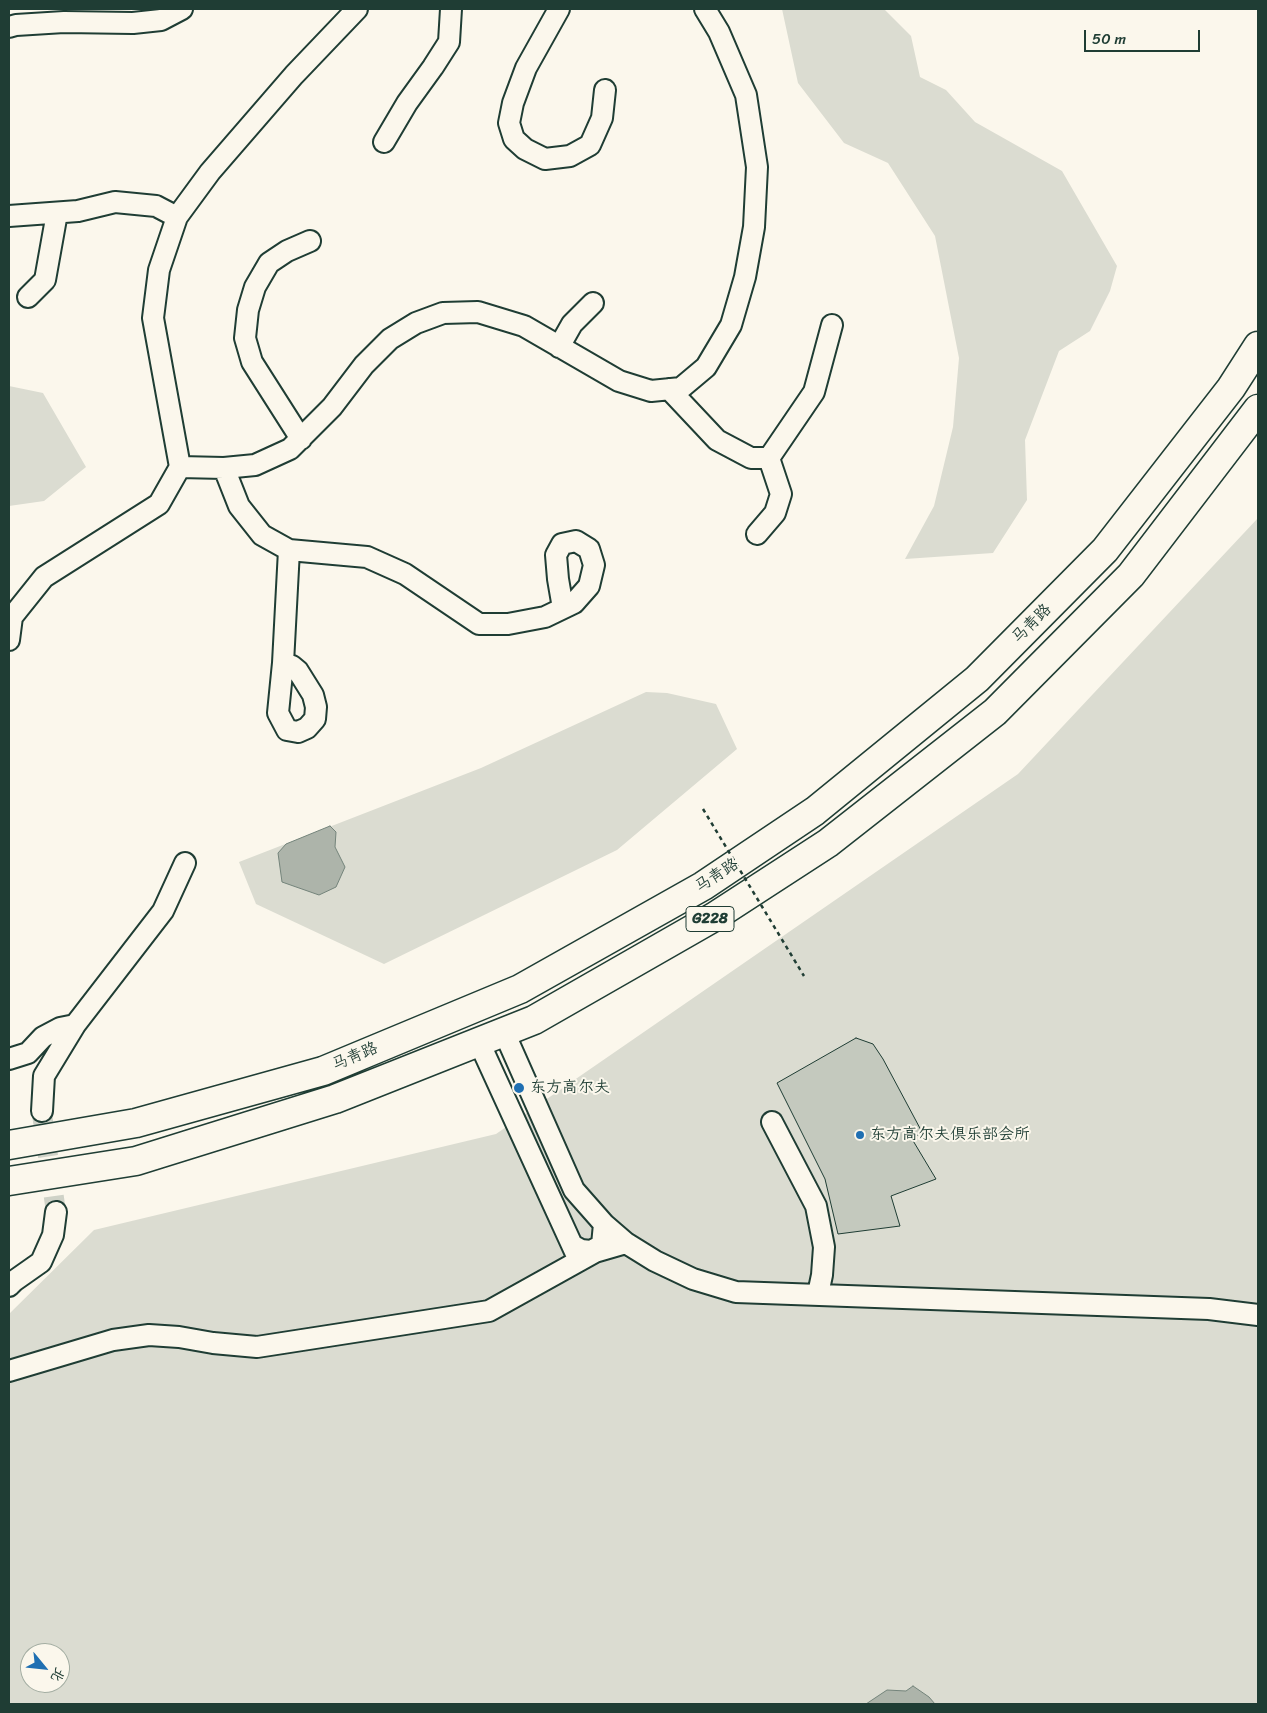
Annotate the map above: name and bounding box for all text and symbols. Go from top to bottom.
scale bar [1087,20,1203,52]
text: 50 m [1092,26,1126,52]
street label: 马青路 [1008,600,1056,648]
street label: 马青路 [692,855,742,897]
road number: G228 [686,906,734,932]
street label: 马青路 [329,1039,381,1075]
place label: 东方高尔夫 [530,1078,610,1098]
marker: 东方高尔夫 [512,1081,526,1095]
place label: 东方高尔夫俱乐部会所 [870,1125,1030,1145]
marker: 东方高尔夫俱乐部会所 [854,1129,866,1141]
north arrow [20,1643,70,1693]
text: 北 [43,1663,72,1687]

